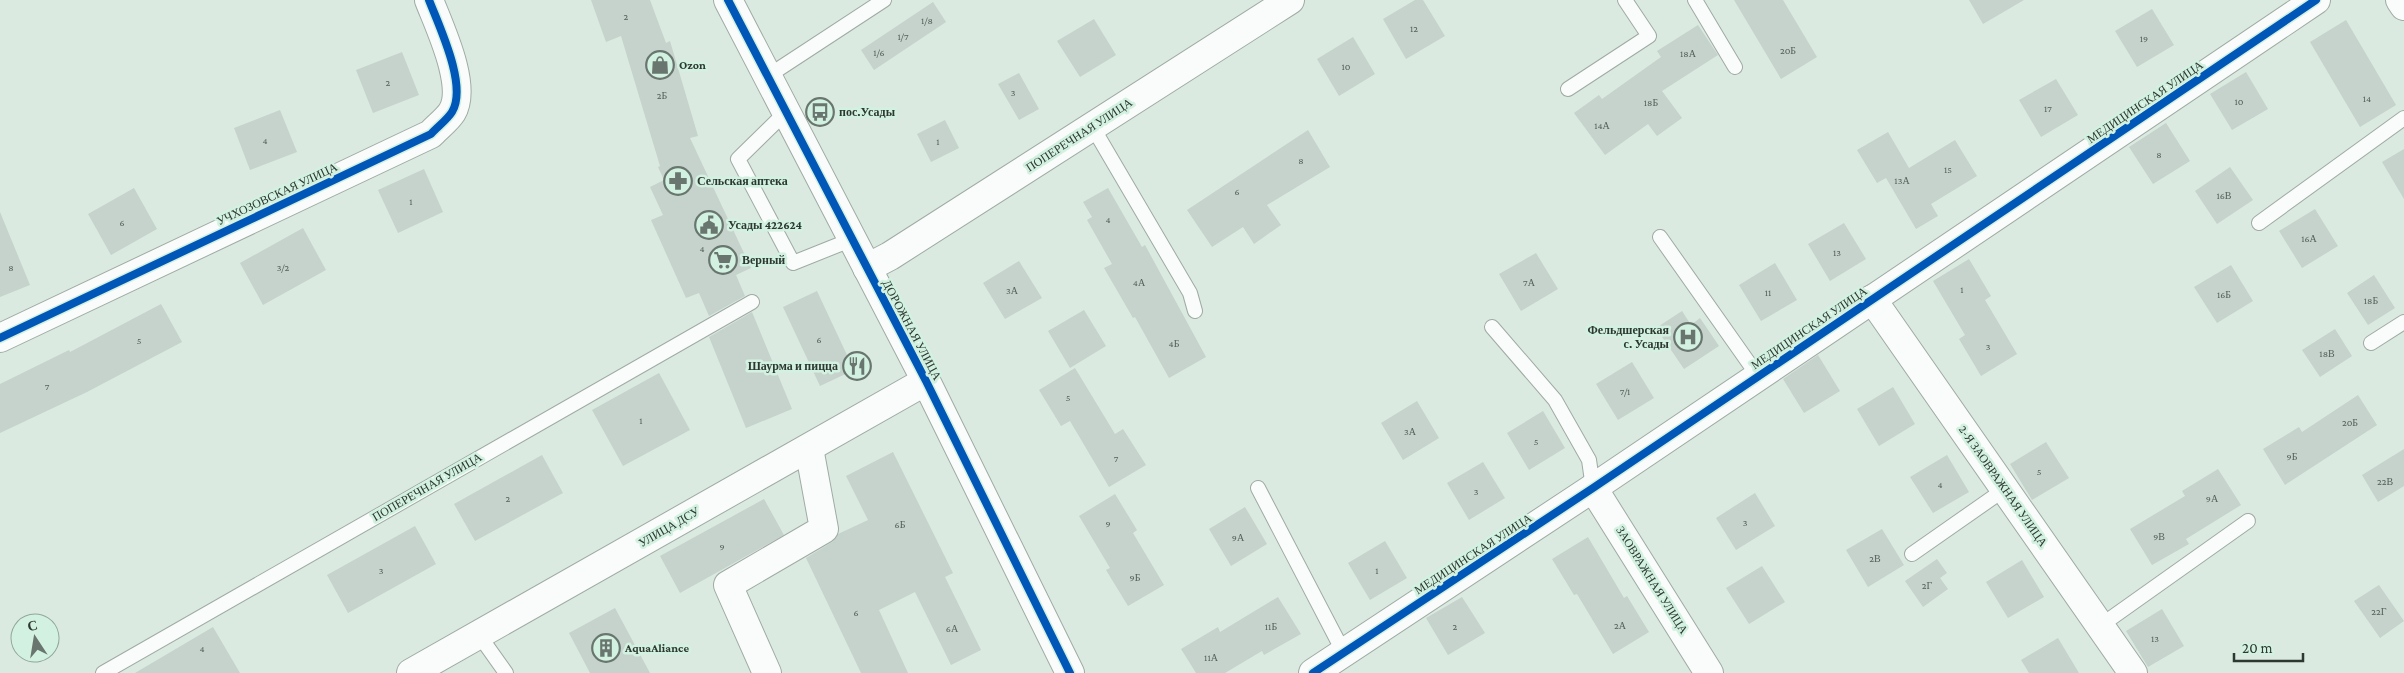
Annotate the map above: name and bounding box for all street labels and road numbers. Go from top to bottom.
street label: МЕДИЦИНСКАЯ УЛИЦА [2084,58,2206,146]
street label: ПОПЕРЕЧНАЯ УЛИЦА [1023,95,1135,175]
street label: УЧХОЗОВСКАЯ УЛИЦА [214,160,340,228]
street label: ДОРОЖНАЯ УЛИЦА [880,277,945,383]
street label: МЕДИЦИНСКАЯ УЛИЦА [1748,284,1870,372]
street label: 2-Я ЗАОВРАЖНАЯ УЛИЦА [1956,423,2050,549]
street label: ПОПЕРЕЧНАЯ УЛИЦА [370,450,484,524]
street label: УЛИЦА ДСУ [636,504,702,550]
street label: МЕДИЦИНСКАЯ УЛИЦА [1412,511,1535,597]
street label: ЗАОВРАЖНАЯ УЛИЦА [1613,524,1691,637]

